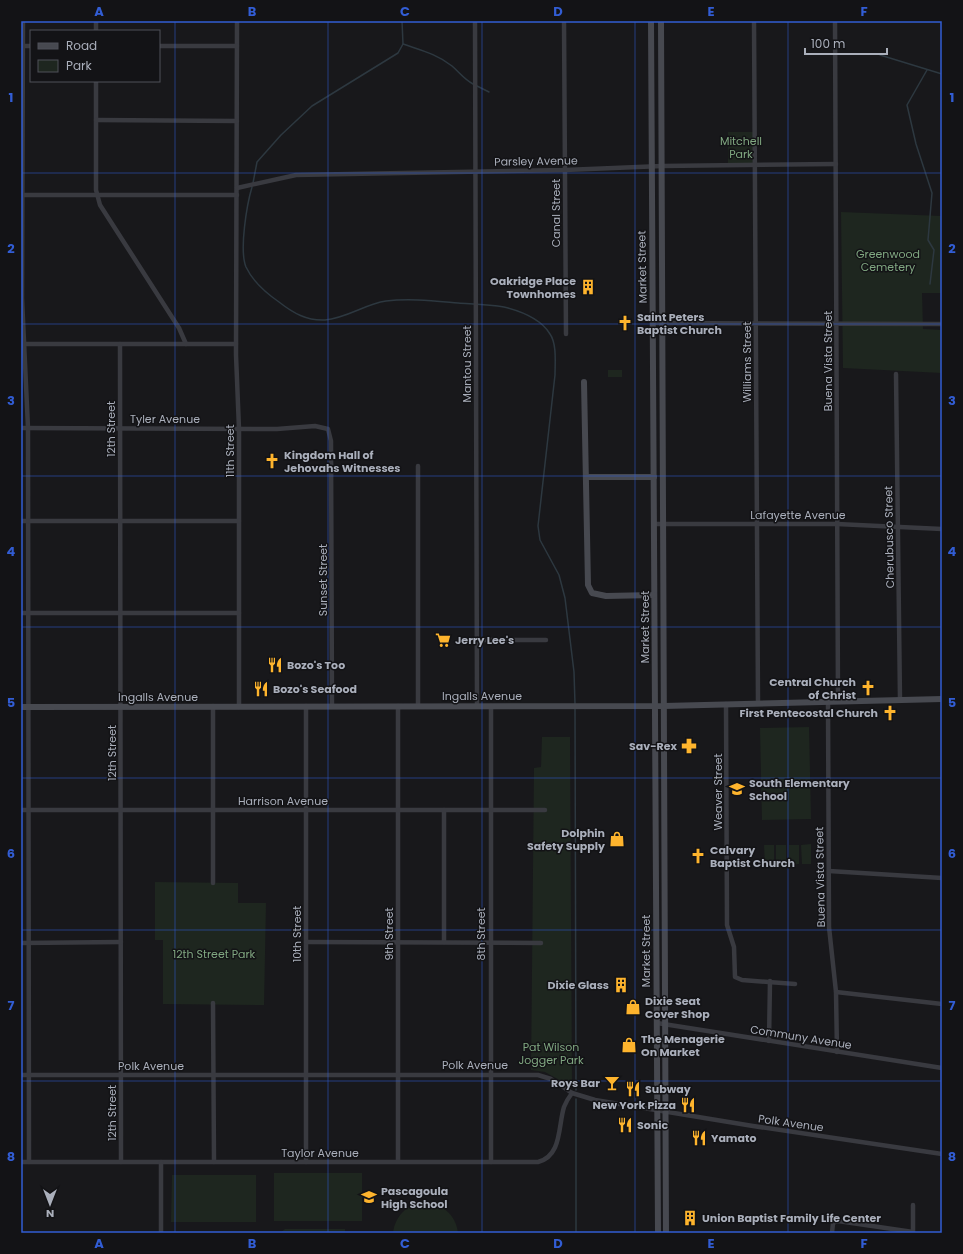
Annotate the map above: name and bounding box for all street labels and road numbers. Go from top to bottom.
street label: Parsley Avenue [494,152,578,170]
street label: Canal Street [548,179,564,247]
street label: Market Street [633,231,651,303]
street label: Buena Vista Street [820,311,836,411]
street label: Williams Street [739,321,755,403]
street label: Mantou Street [459,325,475,403]
street label: 12th Street [103,401,119,457]
street label: Tyler Avenue [130,411,200,427]
street label: 11th Street [222,424,238,478]
street label: Cherubusco Street [880,486,898,588]
street label: Lafayette Avenue [750,507,846,523]
street label: Sunset Street [315,544,331,616]
street label: Market Street [637,591,653,663]
street label: Ingalls Avenue [442,688,522,704]
street label: Ingalls Avenue [118,689,198,705]
street label: 12th Street [104,725,120,781]
street label: Weaver Street [710,753,726,831]
street label: Harrison Avenue [238,793,328,809]
street label: Buena Vista Street [811,827,829,927]
street label: 10th Street [289,906,305,962]
street label: 9th Street [381,907,397,961]
street label: 8th Street [473,907,489,961]
street label: Market Street [638,915,654,987]
street label: Communy Avenue [749,1021,853,1053]
street label: Polk Avenue [442,1057,508,1073]
street label: Polk Avenue [118,1058,184,1074]
street label: 12th Street [104,1085,120,1141]
street label: Polk Avenue [757,1110,825,1136]
street label: Taylor Avenue [281,1145,359,1161]

